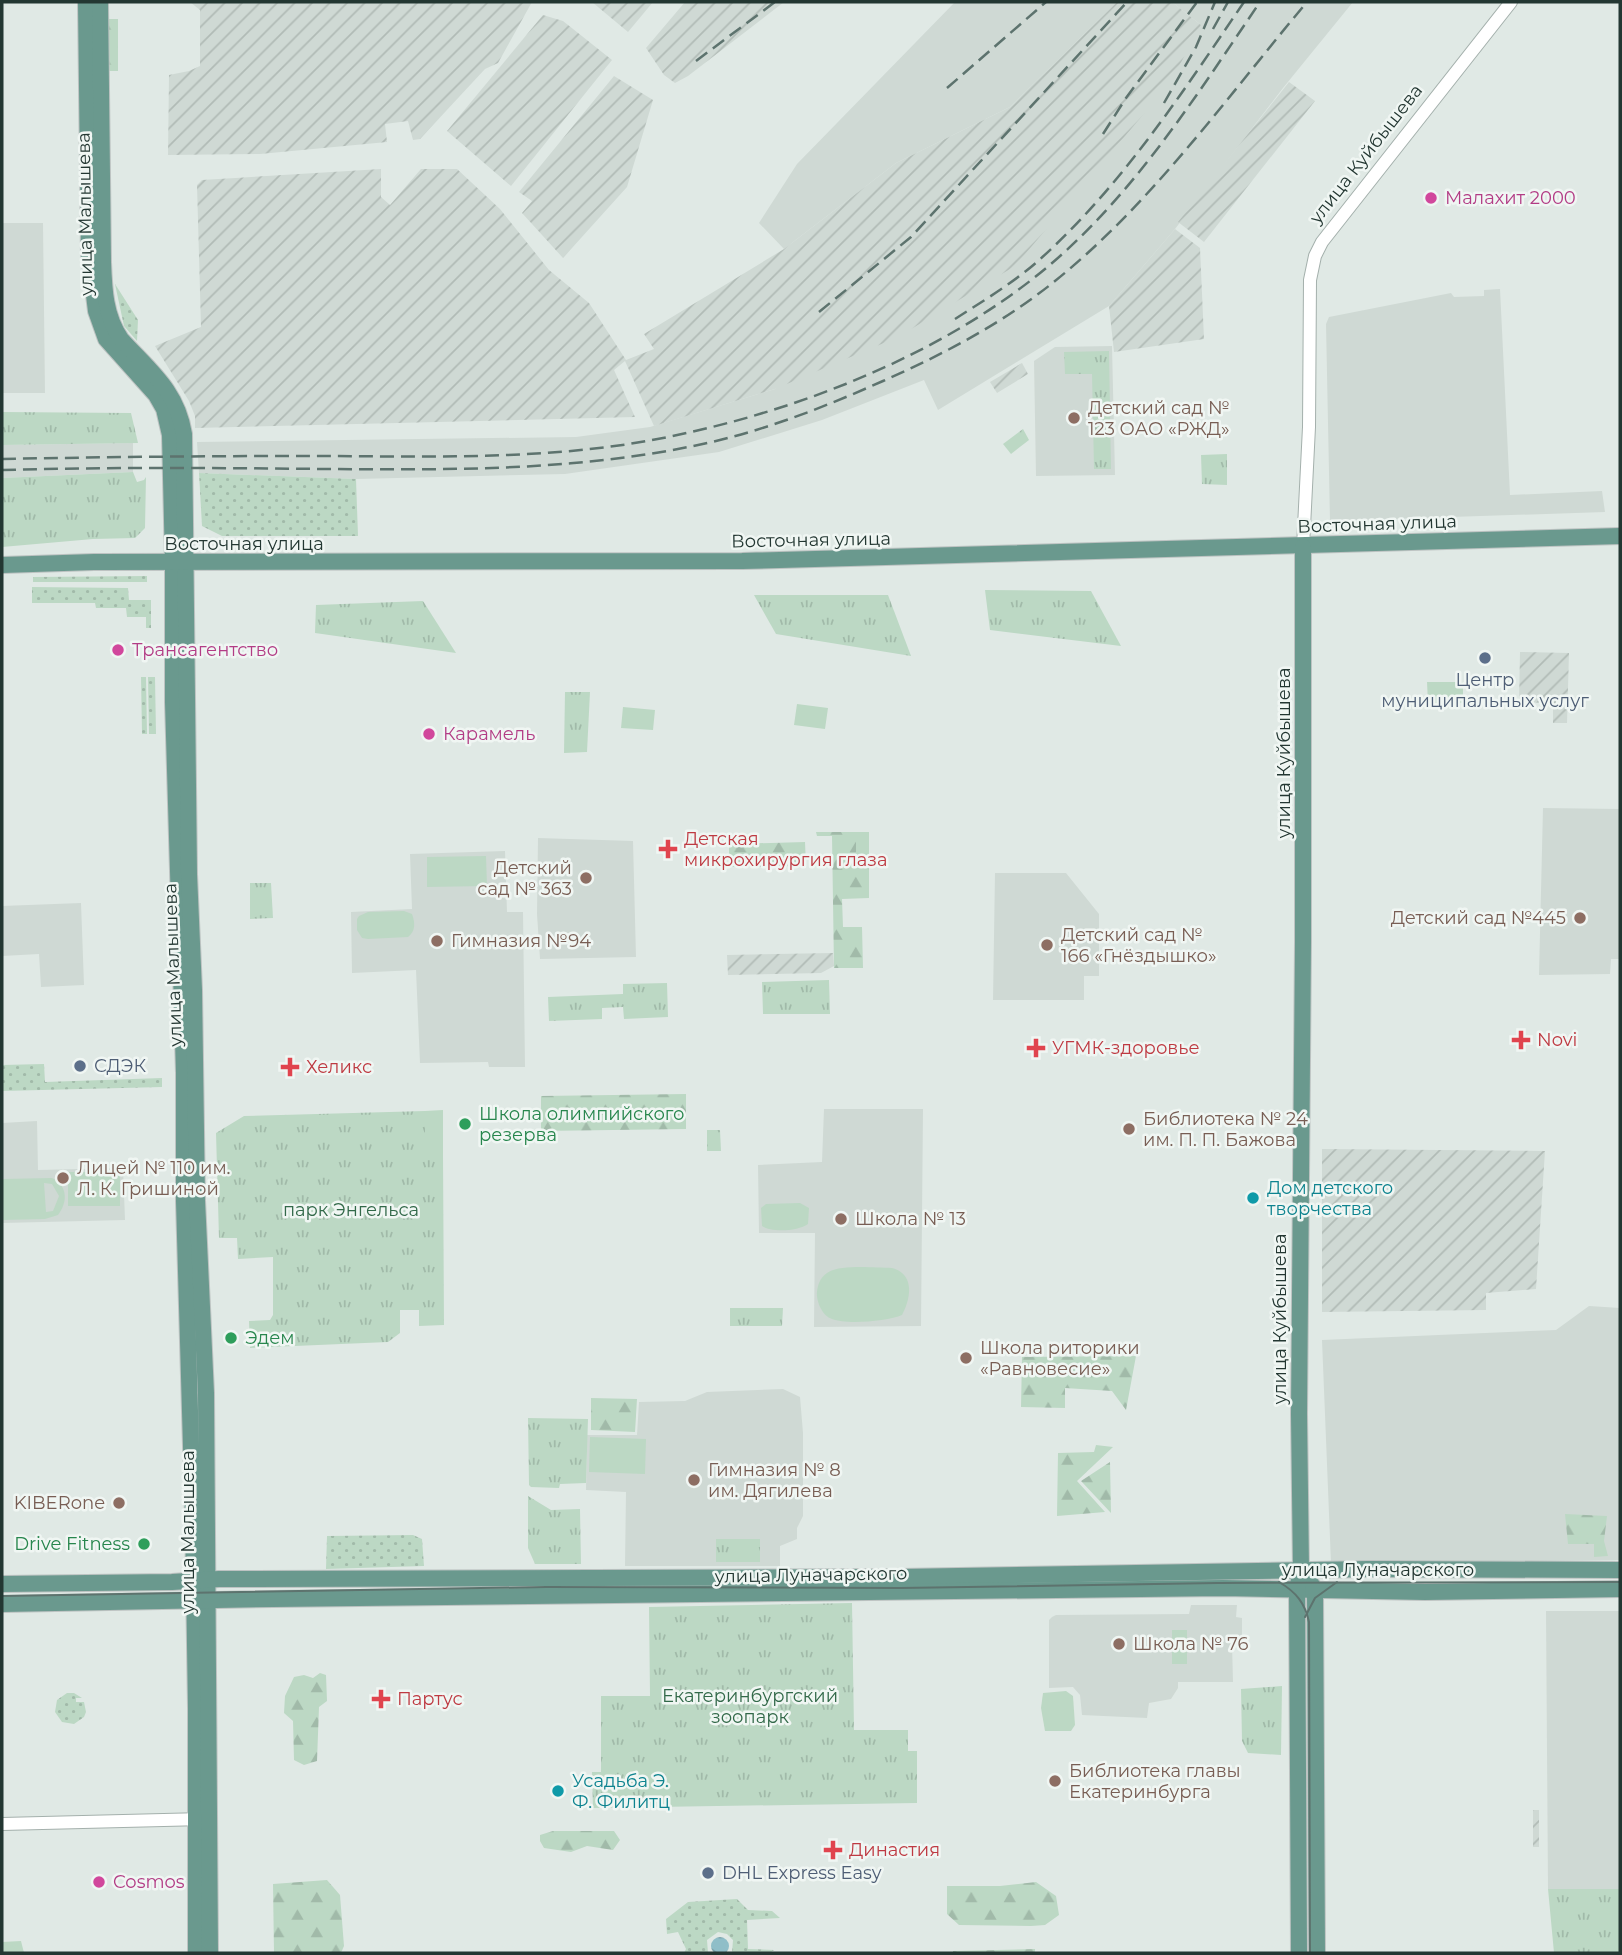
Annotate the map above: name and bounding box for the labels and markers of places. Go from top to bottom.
place label: Малахит 2000 [1445,187,1576,209]
marker: Малахит 2000 [1423,190,1439,206]
place label: Детский сад № 123 ОАО «РЖД» [1088,397,1230,440]
marker: Детский сад № 123 ОАО «РЖД» [1066,410,1082,426]
place label: Трансагентство [132,639,278,661]
marker: Трансагентство [110,642,126,658]
marker: Центр муниципальных услуг [1477,650,1493,666]
place label: Центр муниципальных услуг [1381,669,1589,712]
place label: Карамель [443,723,535,745]
marker: Карамель [421,726,437,742]
place label: Детская микрохирургия глаза [684,828,887,871]
marker: Детская микрохирургия глаза [658,839,678,859]
place label: Детский сад № 363 [477,857,572,900]
marker: Детский сад № 363 [578,870,594,886]
place label: Детский сад №445 [1391,907,1566,929]
marker: Детский сад №445 [1572,910,1588,926]
place label: Детский сад № 166 «Гнёздышко» [1061,924,1216,967]
place label: Гимназия №94 [451,930,591,952]
marker: Гимназия №94 [429,933,445,949]
marker: Детский сад № 166 «Гнёздышко» [1039,937,1055,953]
place label: Novi [1537,1029,1577,1051]
marker: Novi [1511,1030,1531,1050]
place label: УГМК-здоровье [1052,1037,1200,1059]
marker: УГМК-здоровье [1026,1038,1046,1058]
place label: СДЭК [94,1055,147,1077]
place label: Хеликс [306,1056,372,1078]
marker: Хеликс [280,1057,300,1077]
marker: СДЭК [72,1058,88,1074]
place label: Школа олимпийского резерва [479,1103,684,1146]
place label: Библиотека № 24 им. П. П. Бажова [1143,1108,1308,1151]
marker: Школа олимпийского резерва [457,1116,473,1132]
marker: Библиотека № 24 им. П. П. Бажова [1121,1121,1137,1137]
place label: Лицей № 110 им. Л. К. Гришиной [77,1157,230,1200]
marker: Лицей № 110 им. Л. К. Гришиной [55,1170,71,1186]
place label: Дом детского творчества [1267,1177,1393,1220]
marker: Дом детского творчества [1245,1190,1261,1206]
place label: Школа № 13 [855,1208,966,1230]
marker: Школа № 13 [833,1211,849,1227]
place label: Эдем [245,1327,294,1349]
marker: Эдем [223,1330,239,1346]
place label: Школа риторики «Равновесие» [980,1337,1140,1380]
marker: Школа риторики «Равновесие» [958,1350,974,1366]
place label: Гимназия № 8 им. Дягилева [708,1459,841,1502]
marker: Гимназия № 8 им. Дягилева [686,1472,702,1488]
place label: KIBERone [14,1492,105,1514]
marker: KIBERone [111,1495,127,1511]
place label: Drive Fitness [14,1533,130,1555]
marker: Drive Fitness [136,1536,152,1552]
place label: Школа № 76 [1133,1633,1248,1655]
marker: Школа № 76 [1111,1636,1127,1652]
place label: Партус [397,1688,463,1710]
marker: Партус [371,1689,391,1709]
place label: Библиотека главы Екатеринбурга [1069,1760,1241,1803]
place label: Усадьба Э. Ф. Филитц [572,1770,670,1813]
marker: Библиотека главы Екатеринбурга [1047,1773,1063,1789]
marker: Усадьба Э. Ф. Филитц [550,1783,566,1799]
place label: Династия [849,1839,940,1861]
marker: Династия [823,1840,843,1860]
place label: DHL Express Easy [722,1862,882,1884]
marker: DHL Express Easy [700,1865,716,1881]
place label: Cosmos [113,1871,185,1893]
marker: Cosmos [91,1874,107,1890]

